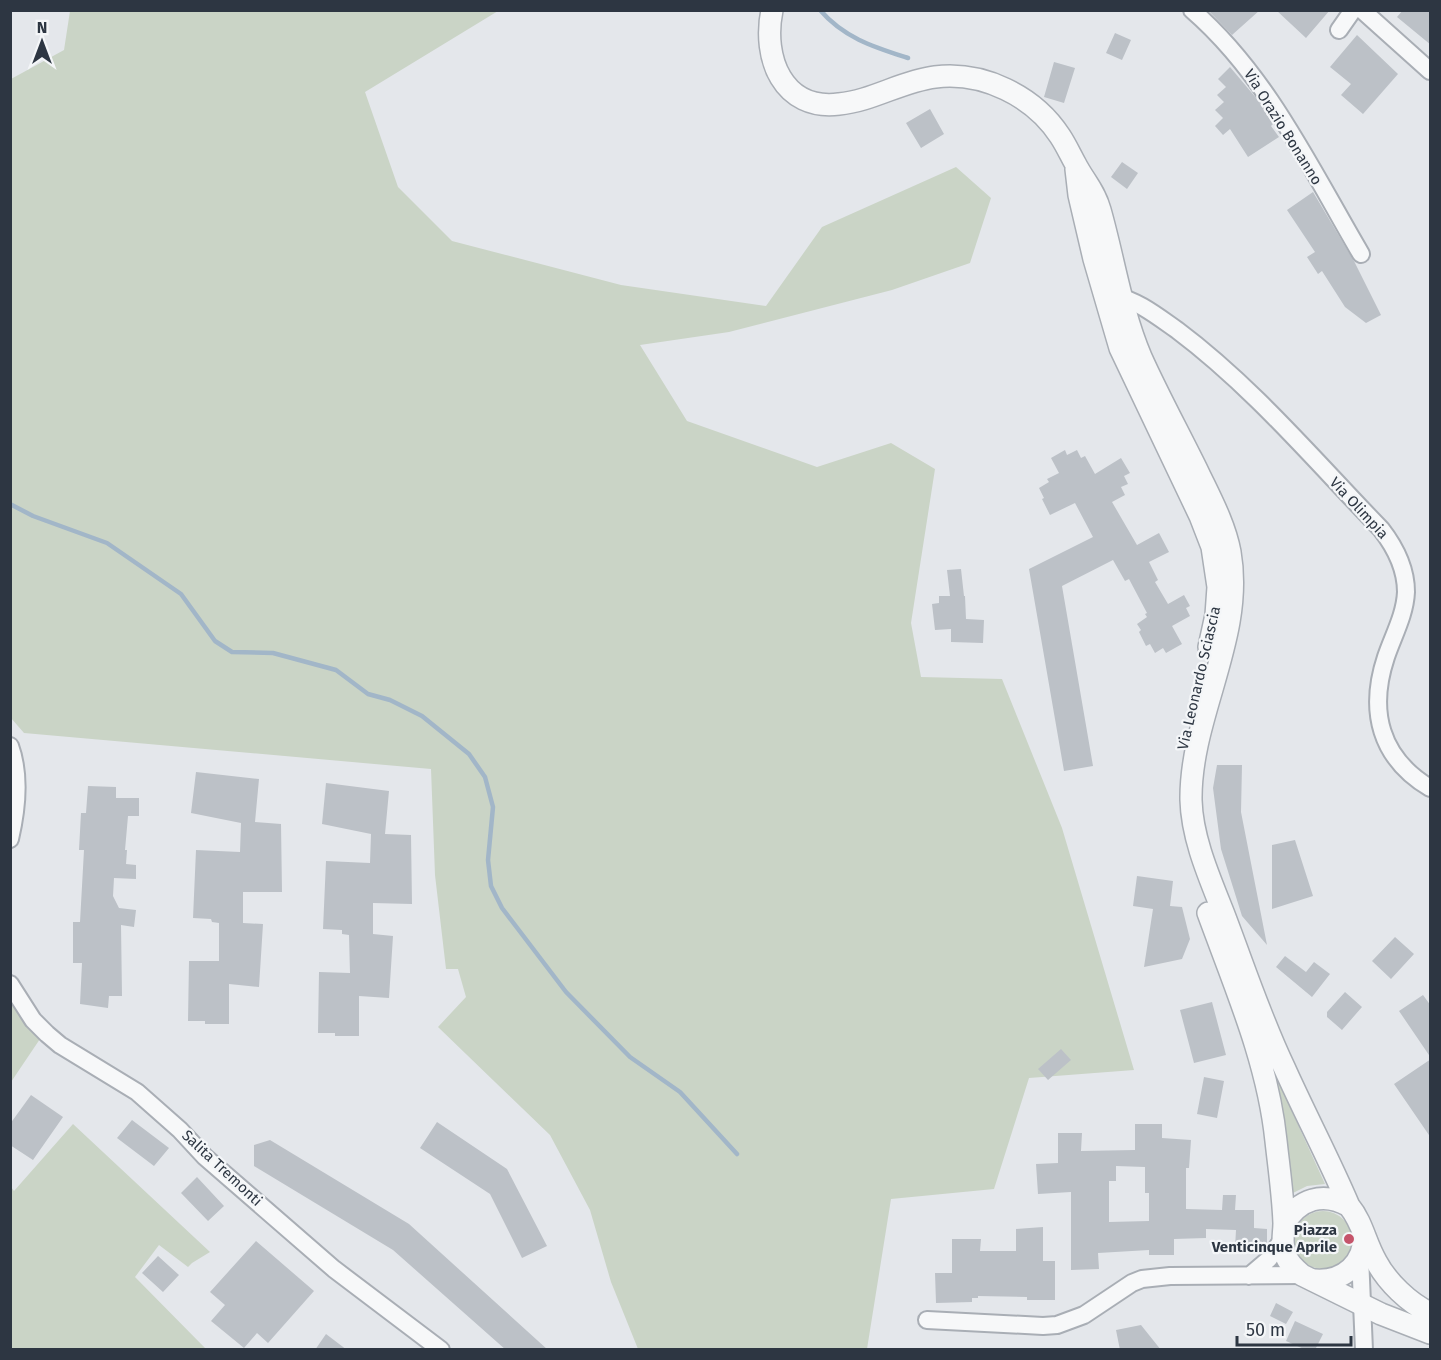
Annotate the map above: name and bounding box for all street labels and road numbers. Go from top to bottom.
street label: Via Orazio Bonanno [1240,66,1326,188]
street label: Via Olimpia [1326,473,1392,543]
street label: Via Leonardo Sciascia [1174,604,1224,752]
street label: Salita Tremonti [178,1126,266,1210]

